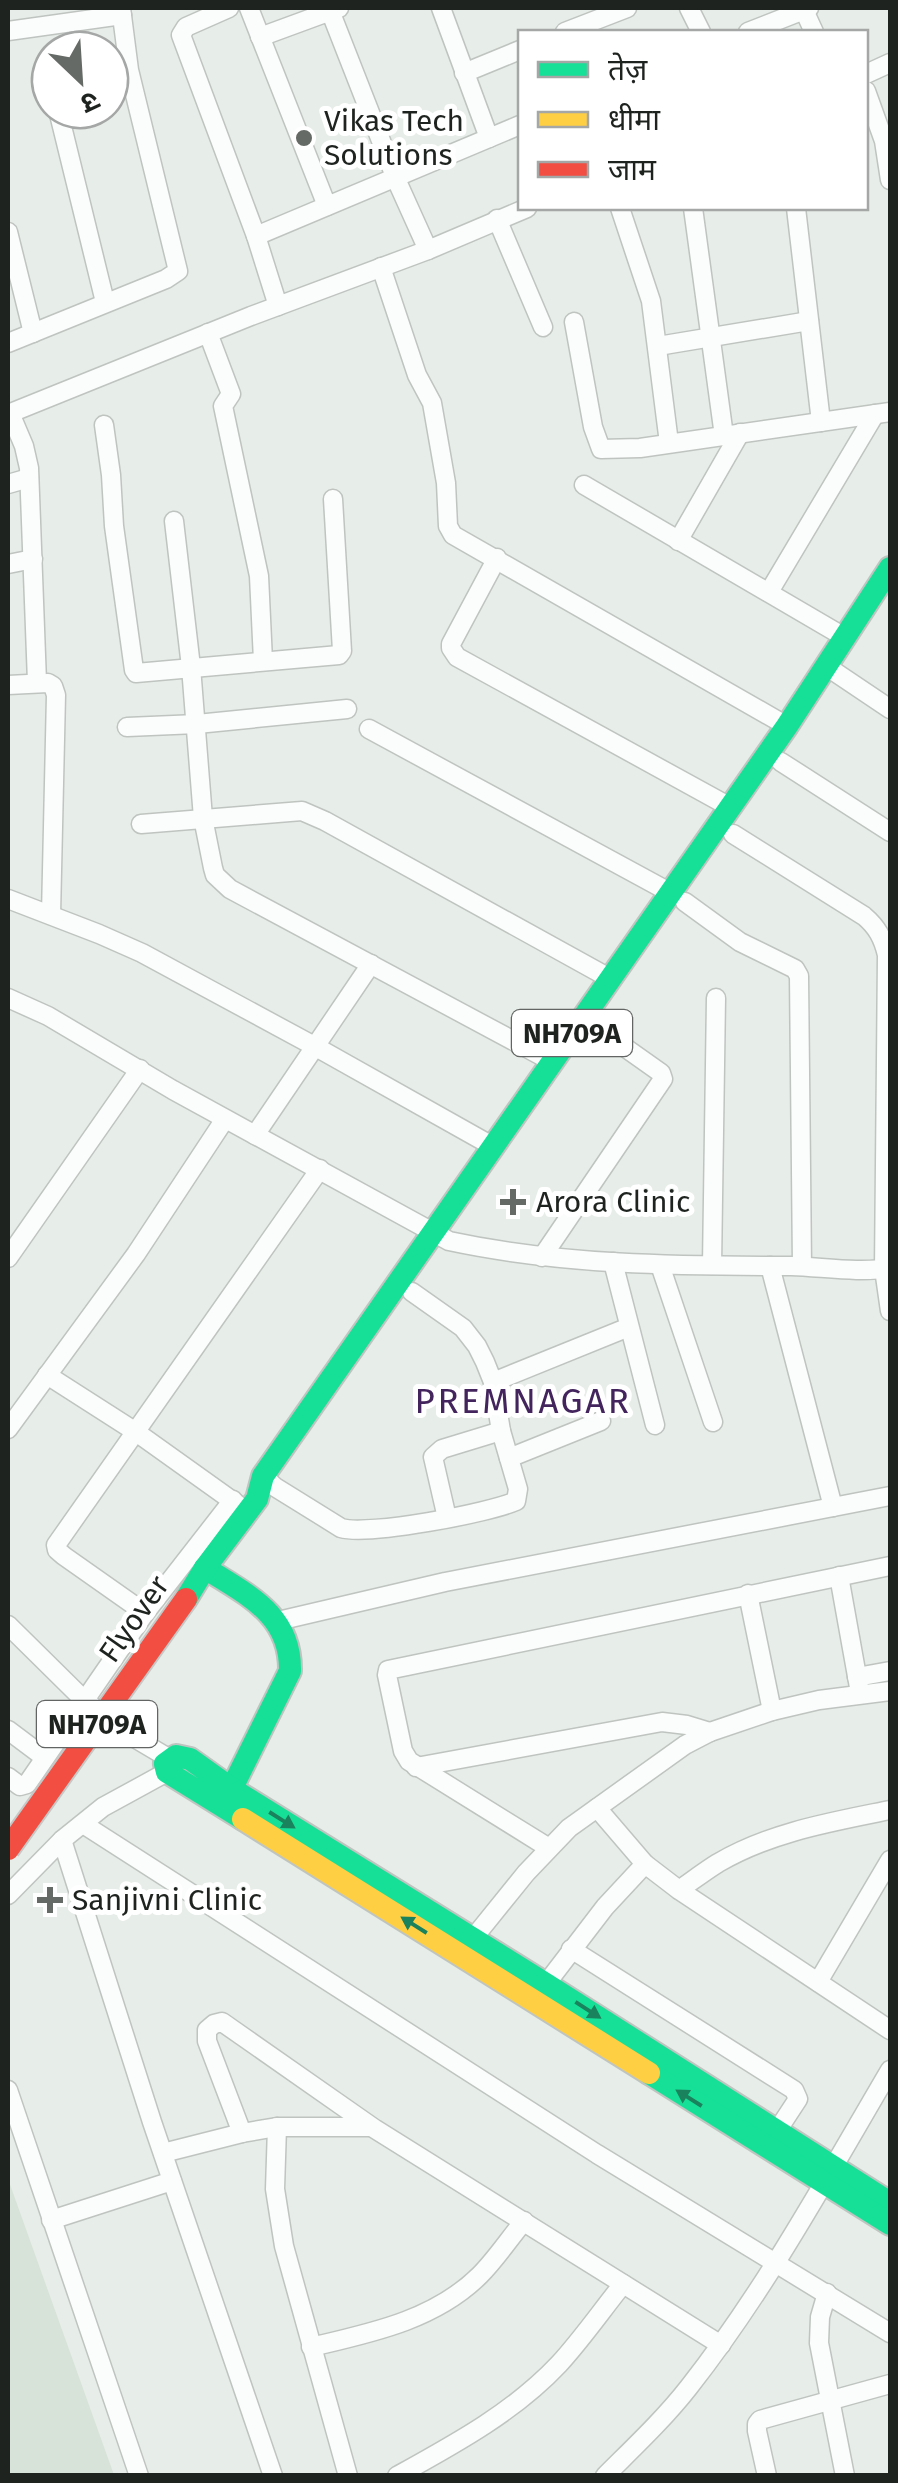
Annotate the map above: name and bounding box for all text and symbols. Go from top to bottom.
north arrow [30,30,130,130]
legend [518,30,868,210]
text: तेज़ [608,52,648,88]
text: उ [75,84,105,121]
text: धीमा [608,102,661,138]
place label: Vikas Tech Solutions [324,103,464,173]
marker: Vikas Tech Solutions [293,127,315,149]
text: जाम [608,152,657,188]
road number: NH709A [512,1010,632,1056]
place label: Arora Clinic [536,1184,690,1220]
marker: Arora Clinic [500,1189,526,1215]
district label: PREMNAGAR [415,1380,631,1422]
street label: Flyover [91,1568,177,1669]
road number: NH709A [37,1701,157,1747]
one-way arrow [268,1811,296,1829]
place label: Sanjivni Clinic [72,1882,262,1918]
marker: Sanjivni Clinic [37,1887,63,1913]
one-way arrow [400,1917,428,1935]
one-way arrow [574,2001,602,2019]
one-way arrow [675,2090,703,2107]

